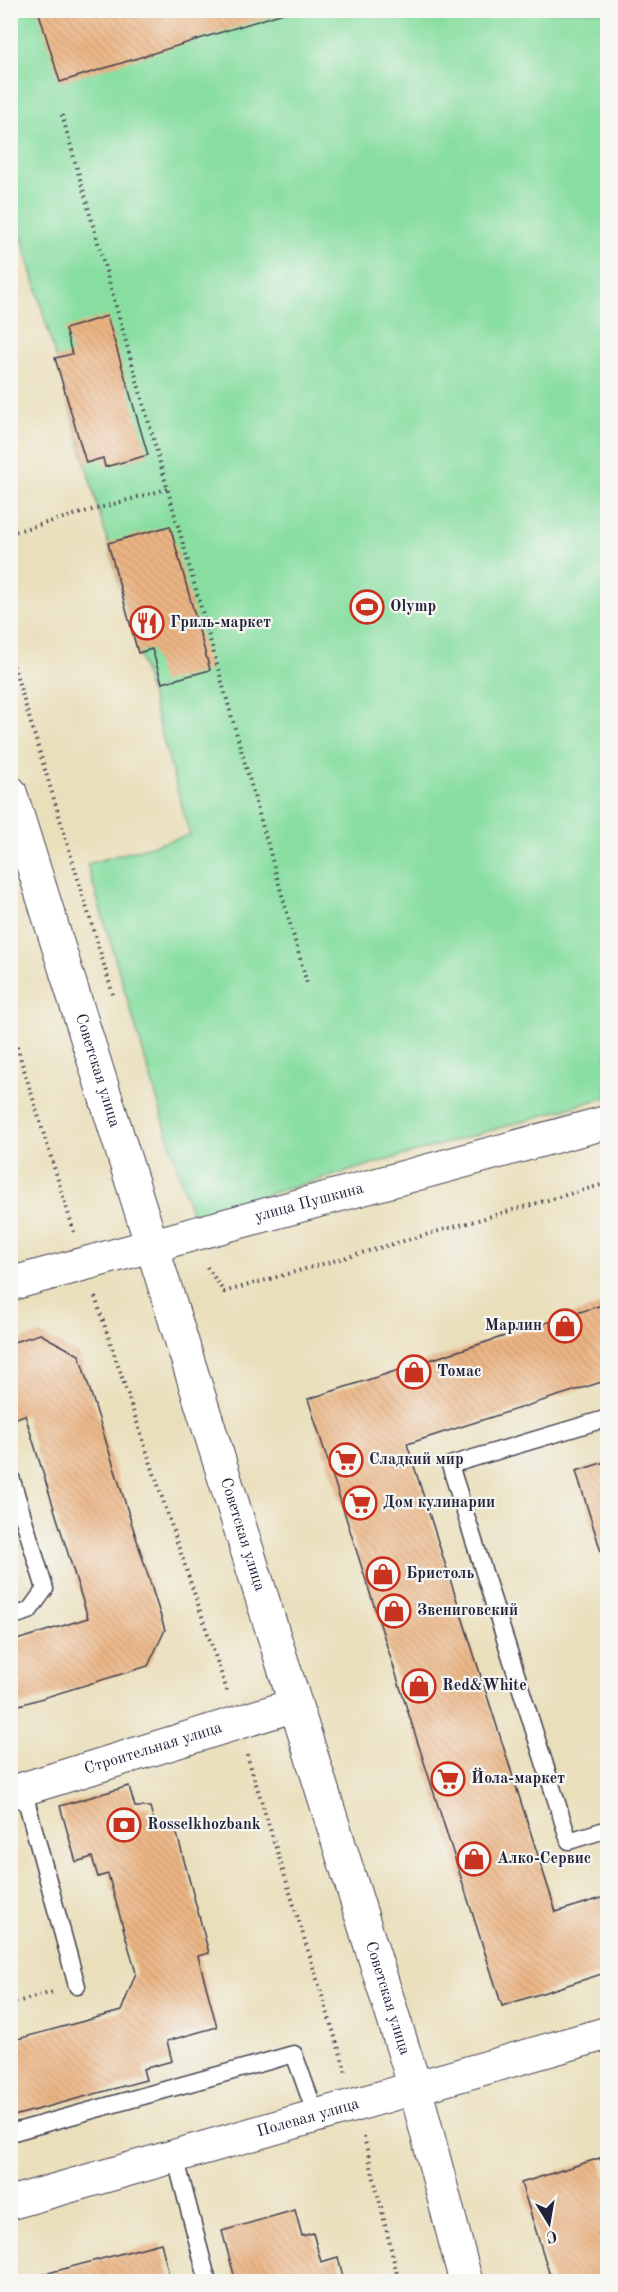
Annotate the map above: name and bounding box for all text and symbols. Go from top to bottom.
sports icon: Olymp [349,589,385,625]
place label: Olymp [390,599,436,615]
restaurant icon: Гриль-маркет [129,605,165,641]
place label: Гриль-маркет [170,615,271,631]
street label: Советская улица [72,1012,122,1129]
street label: улица Пушкина [253,1181,365,1225]
shop icon: Марлин [547,1308,583,1344]
place label: Марлин [485,1318,542,1334]
shop icon: Томас [396,1354,432,1390]
place label: Томас [437,1364,482,1380]
supermarket icon: Сладкий мир [328,1442,364,1478]
place label: Сладкий мир [369,1452,464,1468]
street label: Советская улица [217,1476,267,1593]
supermarket icon: Дом кулинарии [342,1485,378,1521]
place label: Дом кулинарии [383,1495,495,1511]
shop icon: Бристоль [365,1556,401,1592]
place label: Бристоль [406,1566,474,1582]
shop icon: Звениговский [376,1593,412,1629]
place label: Звениговский [417,1603,518,1619]
shop icon: Red&White [401,1668,437,1704]
place label: Red&White [442,1678,527,1694]
street label: Строительная улица [83,1720,224,1778]
supermarket icon: Йола-маркет [430,1761,466,1797]
place label: Йола-маркет [471,1767,565,1787]
bank icon: Rosselkhozbank [106,1807,142,1843]
place label: Rosselkhozbank [147,1817,261,1833]
shop icon: Алко-Сервис [456,1841,492,1877]
place label: Алко-Сервис [497,1851,591,1867]
street label: Советская улица [362,1940,413,2057]
street label: Полевая улица [255,2096,361,2140]
north arrow [519,2193,579,2253]
text: С [545,2227,558,2245]

